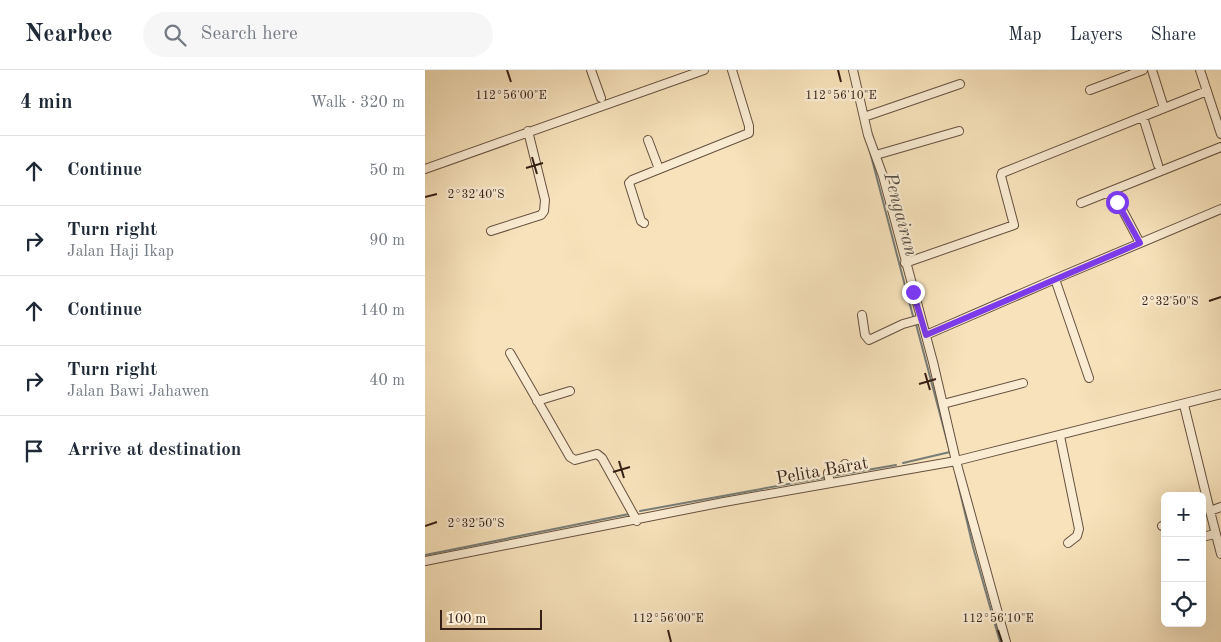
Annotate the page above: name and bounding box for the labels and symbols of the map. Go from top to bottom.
text: 112°56'00"E [475,89,547,102]
text: 112°56'10"E [805,89,877,102]
water label: Pengairan [879,170,920,259]
text: 2°32'40"S [448,189,504,201]
route start [1106,191,1129,214]
route end [902,281,925,304]
text: 2°32'50"S [1142,295,1198,308]
street label: Pelita Barat [775,454,870,488]
text: 2°32'50"S [448,517,504,530]
scale bar [440,607,543,630]
text: 112°56'00"E [632,612,704,625]
text: 112°56'10"E [962,612,1034,625]

